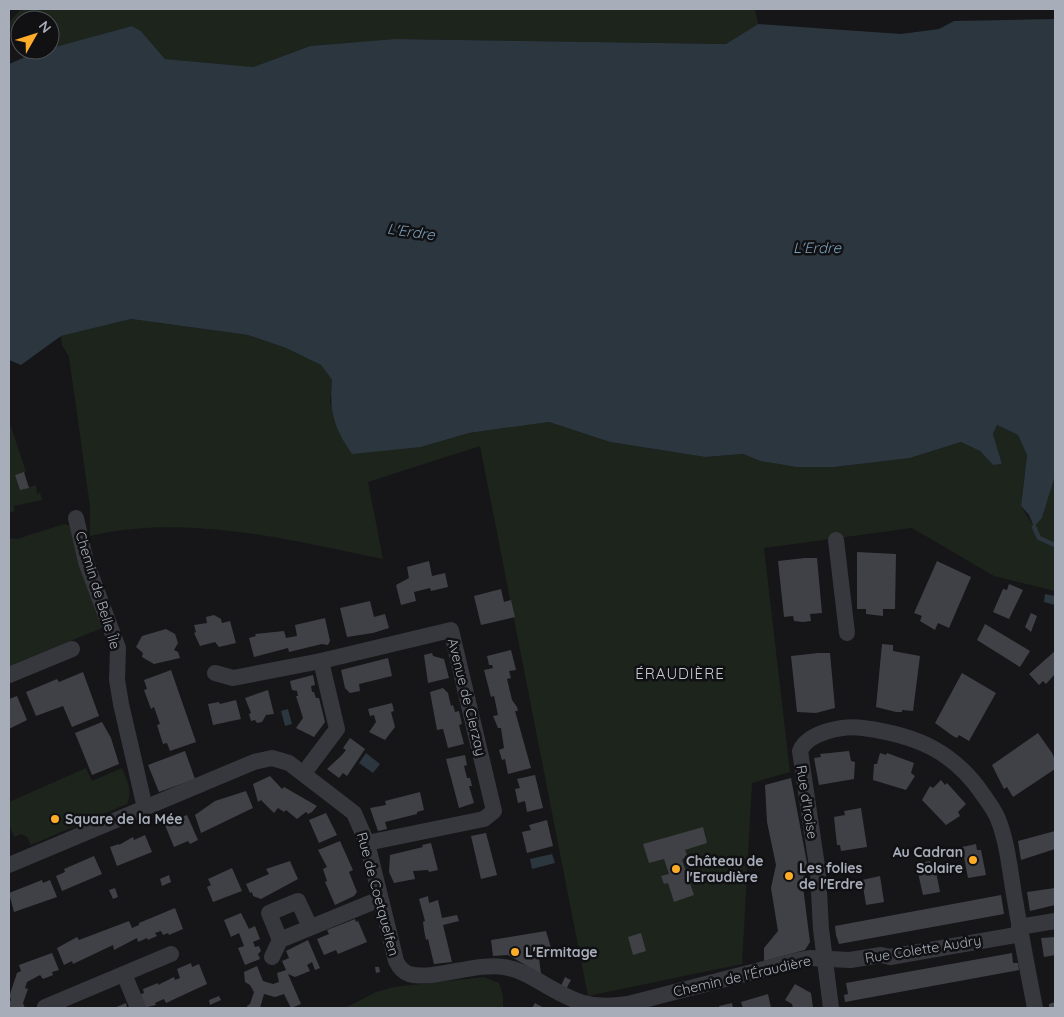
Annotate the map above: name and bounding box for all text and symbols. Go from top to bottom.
north arrow [10,10,60,60]
text: N [35,17,55,36]
water label: L'Erdre [386,219,437,244]
water label: L'Erdre [793,238,841,257]
street label: Chemin de Belle Île [71,529,125,651]
street label: Avenue de Cierzay [444,636,490,758]
district label: ÉRAUDIÈRE [635,664,725,683]
street label: Rue d'Iroise [792,764,822,840]
place label: Square de la Mée [65,810,183,828]
marker: Square de la Mée [49,813,61,825]
street label: Rue de Coetquelfen [353,830,403,958]
place label: Au Cadran Solaire [893,843,963,877]
place label: Château de l'Eraudière [686,852,764,886]
marker: Au Cadran Solaire [967,854,979,866]
place label: Les folies de l'Erdre [799,859,863,893]
marker: Château de l'Eraudière [670,863,682,875]
marker: Les folies de l'Erdre [783,870,795,882]
street label: Rue Colette Audry [864,931,982,967]
place label: L'Ermitage [525,943,598,961]
marker: L'Ermitage [509,946,521,958]
street label: Chemin de l'Éraudière [671,951,813,1001]

